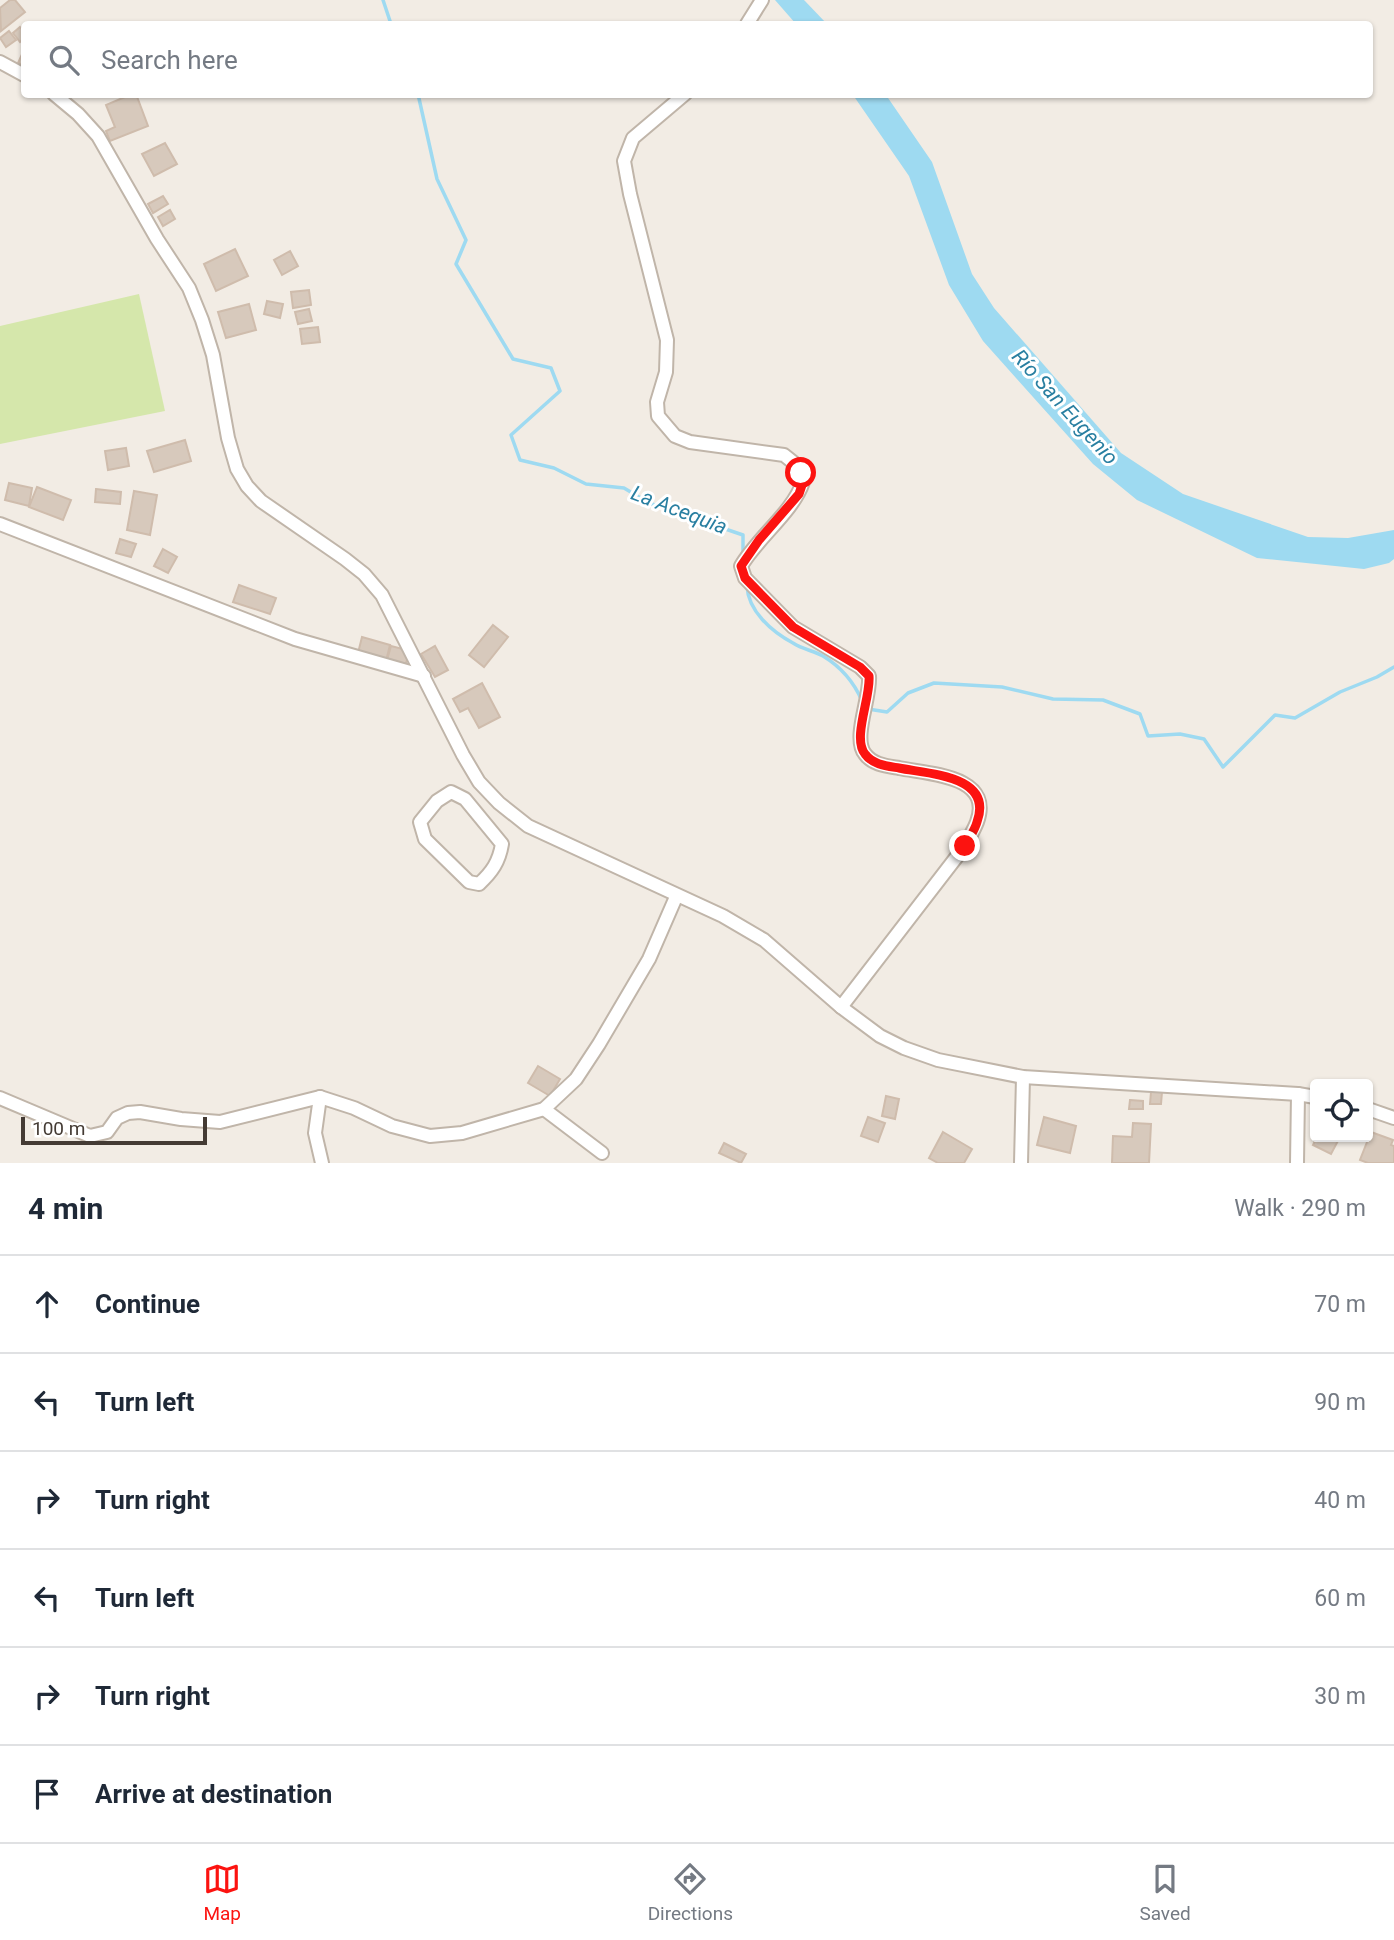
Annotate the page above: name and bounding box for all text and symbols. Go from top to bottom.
search box [21,21,1373,98]
icon: search [45,41,83,79]
text: Search here [101,45,238,75]
water label: Río San Eugenio [1007,344,1123,470]
route start [785,457,816,488]
water label: La Acequia [628,481,730,539]
route end [949,830,980,861]
map controls [1310,1079,1373,1142]
button: locate [1310,1079,1373,1142]
scale bar [21,1114,206,1146]
text: 100 m [32,1117,85,1140]
text: 4 min [28,1191,103,1226]
text: Walk · 290 m [1234,1195,1366,1222]
icon: ahead [28,1285,66,1323]
text: Continue [95,1289,200,1319]
text: 70 m [1314,1291,1366,1318]
icon: left [28,1383,66,1421]
text: Turn left [95,1387,194,1417]
text: 90 m [1314,1389,1366,1416]
icon: right [28,1481,66,1519]
text: Turn right [95,1485,210,1515]
text: 40 m [1314,1487,1366,1514]
icon: left [28,1579,66,1617]
text: Turn left [95,1583,194,1613]
text: 60 m [1314,1585,1366,1612]
icon: right [28,1677,66,1715]
text: Turn right [95,1681,210,1711]
text: 30 m [1314,1683,1366,1710]
icon: arrive [28,1775,66,1813]
text: Arrive at destination [95,1779,332,1809]
tab: Map [203,1860,241,1925]
tab: Directions [648,1860,733,1925]
tab: Saved [1139,1860,1191,1925]

